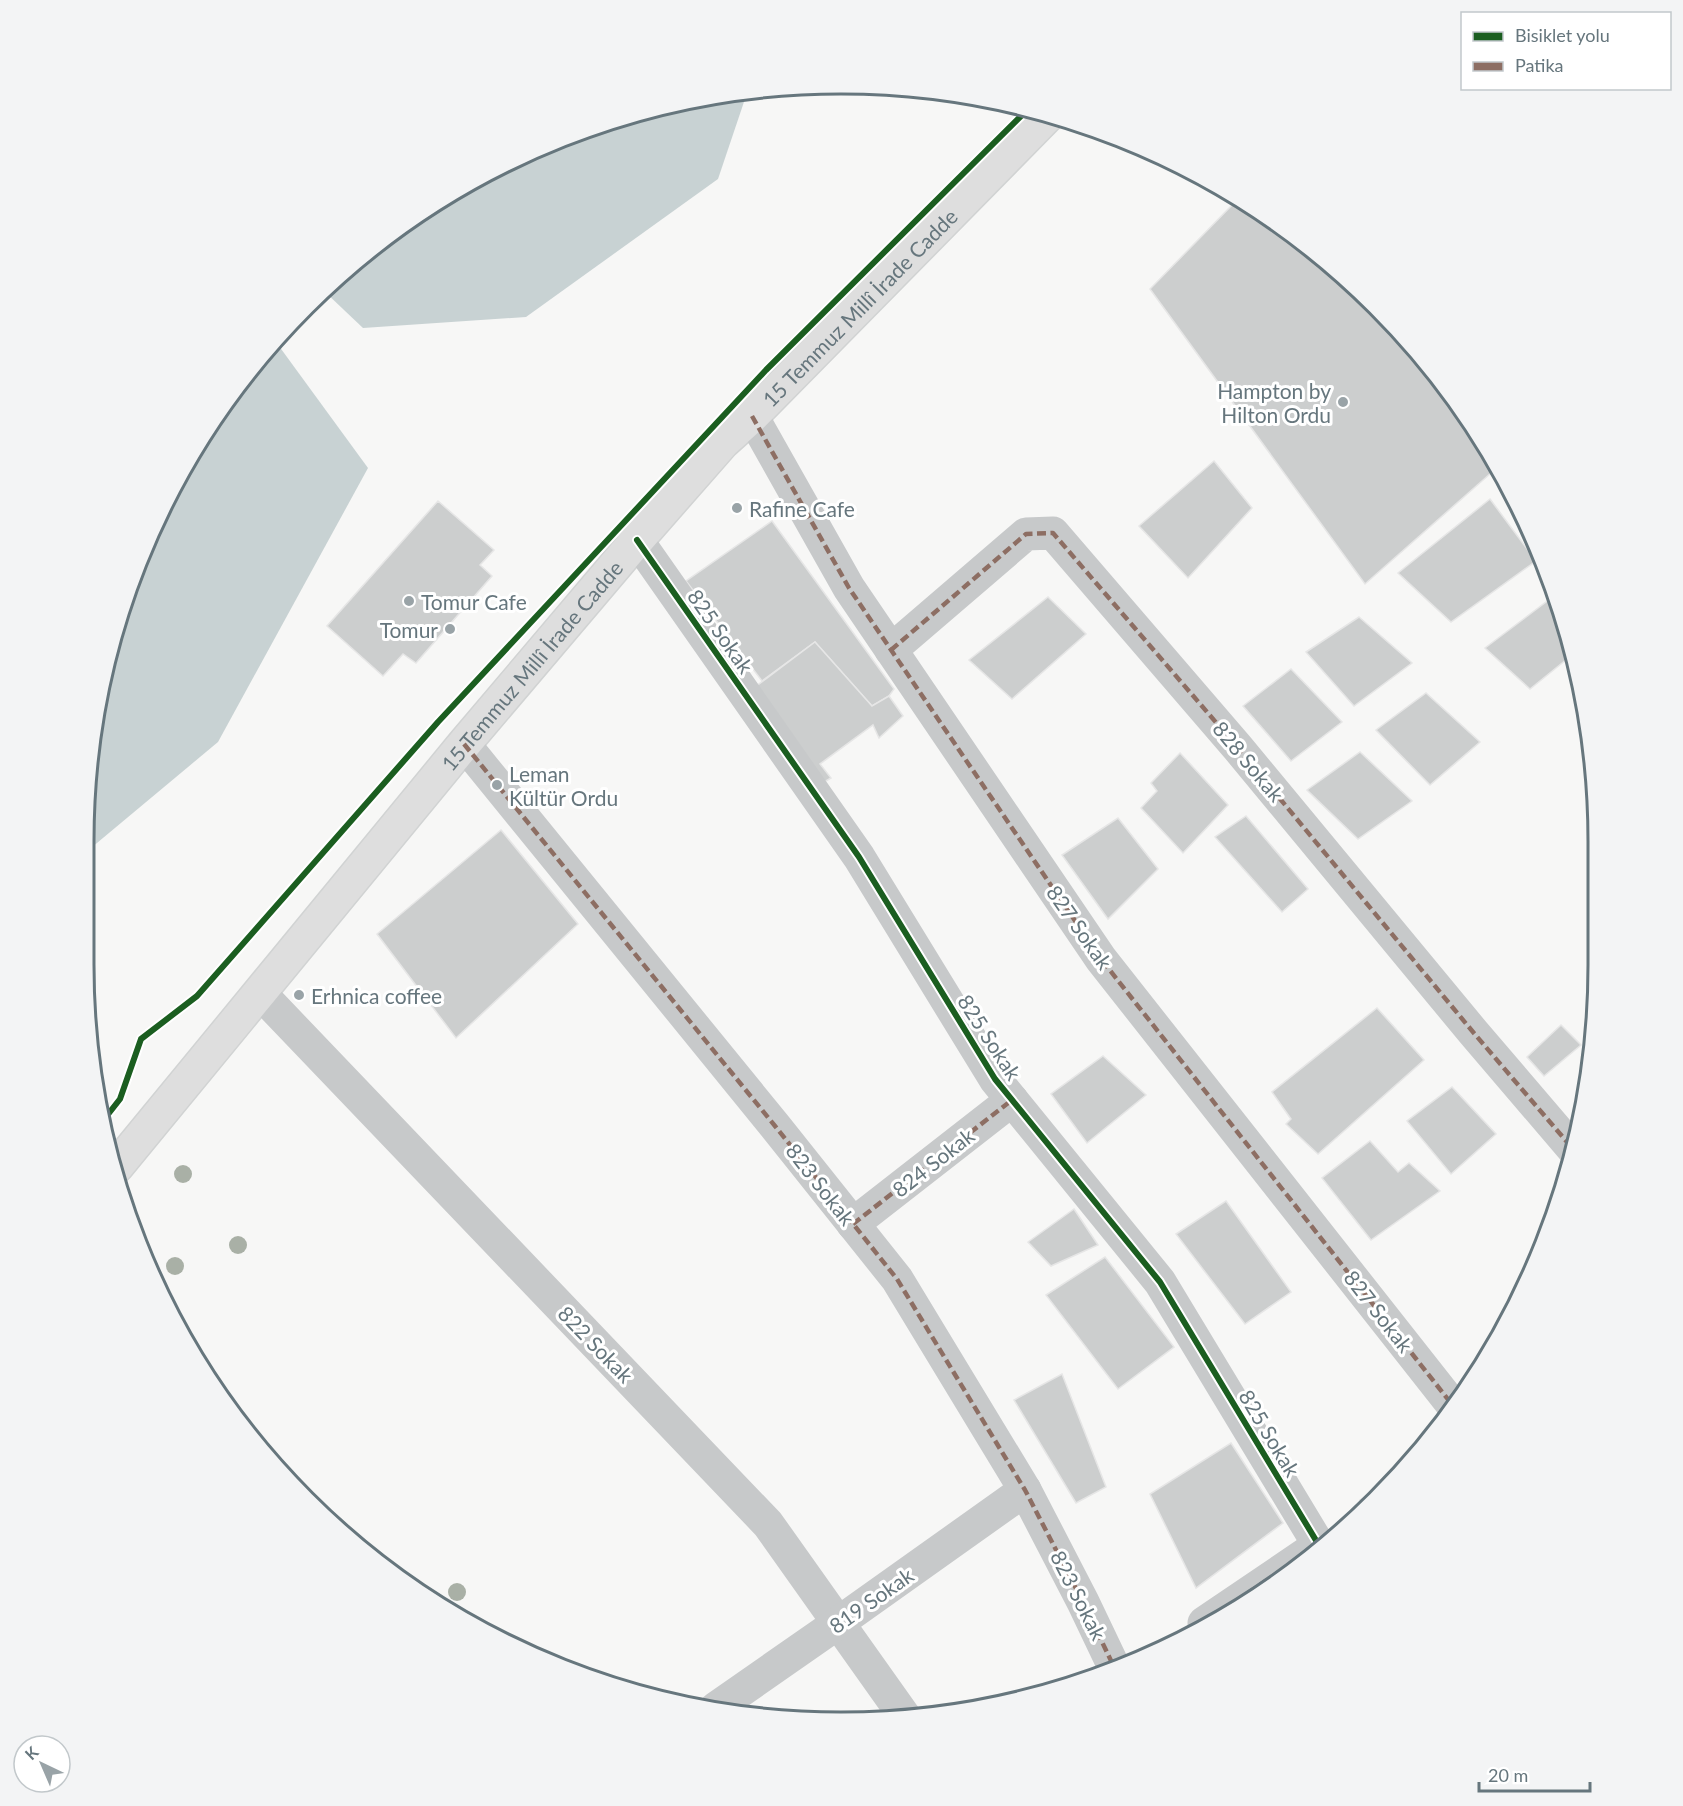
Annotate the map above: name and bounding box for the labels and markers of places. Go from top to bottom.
place label: Hampton by Hilton Ordu [1217,378,1331,427]
marker: Hampton by Hilton Ordu [1336,395,1350,409]
place label: Rafine Cafe [749,496,855,521]
marker: Rafine Cafe [730,501,744,515]
place label: Tomur Cafe [421,589,527,614]
marker: Tomur Cafe [402,594,416,608]
place label: Tomur [380,617,438,642]
marker: Tomur [443,622,457,636]
place label: Leman Kültür Ordu [509,761,618,810]
marker: Leman Kültür Ordu [490,778,504,792]
place label: Erhnica coffee [311,983,442,1008]
marker: Erhnica coffee [292,988,306,1002]

